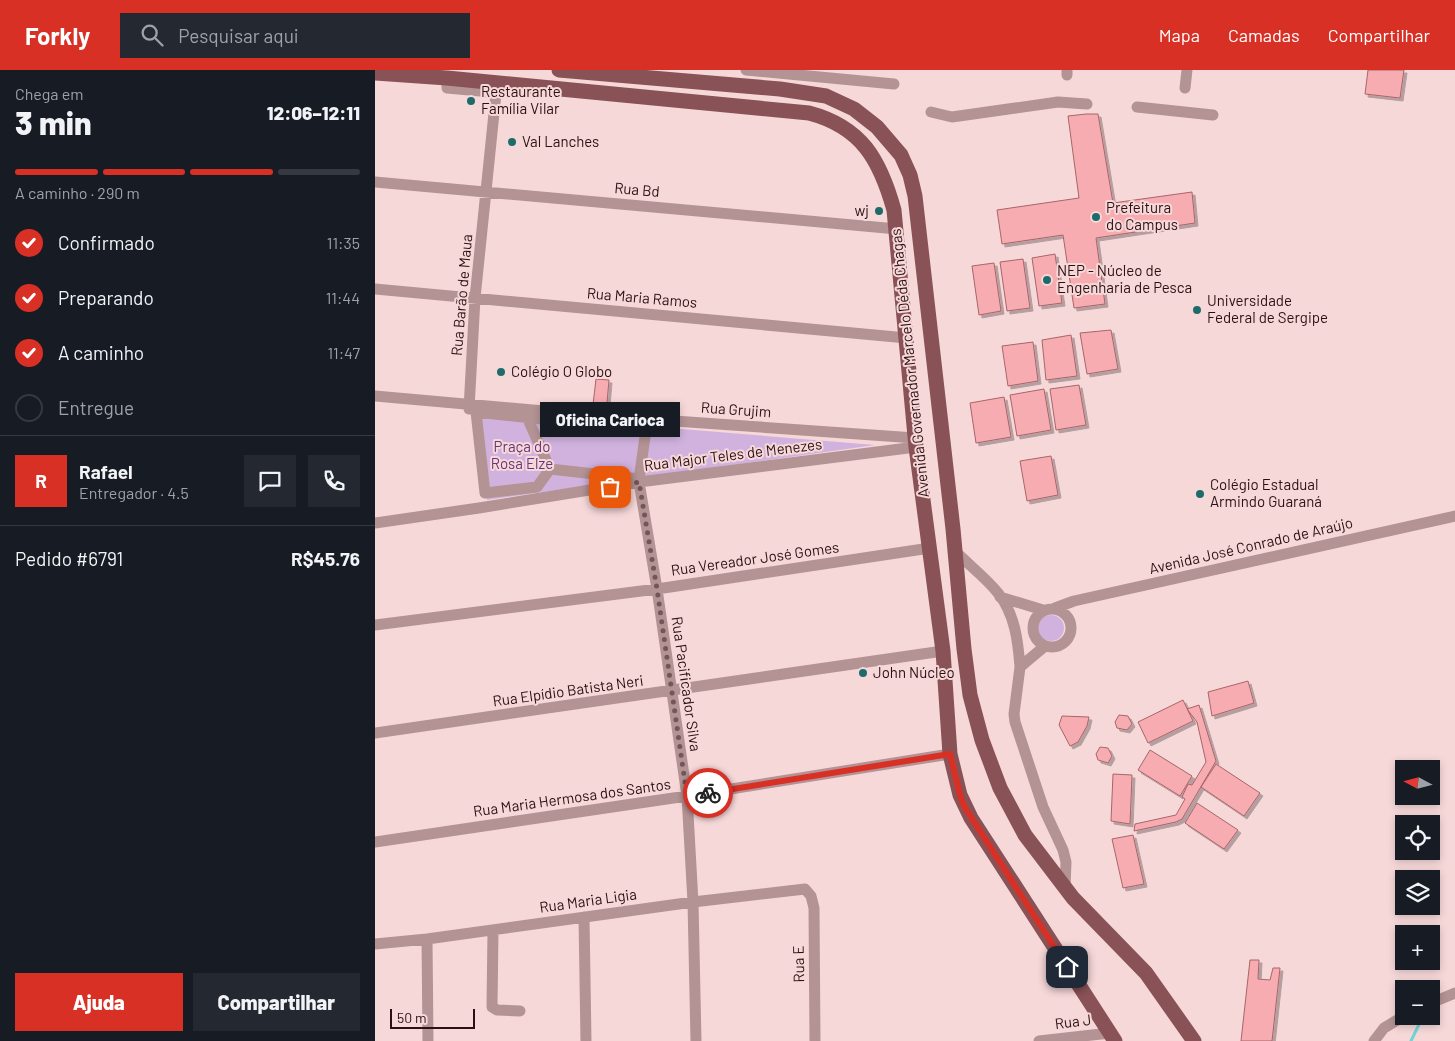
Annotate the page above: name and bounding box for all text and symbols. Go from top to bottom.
search box [120,13,470,58]
text: Forkly [25,21,90,50]
icon: search [138,21,166,49]
text: Pesquisar aqui [178,24,299,47]
text: Mapa [1159,24,1200,46]
text: Camadas [1228,24,1300,46]
text: Compartilhar [1328,24,1430,46]
place label: Restaurante Família Vilar [481,82,561,117]
text: Chega em [15,84,83,103]
marker: Restaurante Família Vilar [465,95,477,107]
text: 12:06–12:11 [267,101,360,124]
text: 3 min [15,103,92,141]
place label: Val Lanches [522,132,599,150]
marker: Val Lanches [506,136,518,148]
street label: Rua Bd [614,178,661,200]
text: A caminho · 290 m [15,183,140,202]
place label: Prefeitura do Campus [1106,198,1178,233]
place label: wj [855,201,869,219]
marker: wj [873,205,885,217]
marker: Prefeitura do Campus [1090,211,1102,223]
street label: Avenida Governador Marcelo Déda Chagas [886,228,932,498]
icon: check [15,229,43,257]
text: Confirmado [58,231,155,254]
text: 11:35 [327,233,360,252]
street label: Rua Barão de Maua [447,233,475,357]
place label: NEP - Núcleo de Engenharia de Pesca [1057,261,1192,296]
marker: NEP - Núcleo de Engenharia de Pesca [1041,274,1053,286]
street label: Rua Maria Ramos [586,283,698,311]
icon: check [15,284,43,312]
text: Preparando [58,286,154,309]
text: 11:44 [326,288,360,307]
place label: Universidade Federal de Sergipe [1207,291,1328,326]
marker: Universidade Federal de Sergipe [1191,304,1203,316]
icon: check [15,339,43,367]
text: A caminho [58,341,144,364]
text: 11:47 [327,343,360,362]
place label: Colégio O Globo [511,362,612,380]
marker: Colégio O Globo [495,366,507,378]
text: Entregue [58,396,134,419]
street label: Rua Grujim [700,398,772,420]
callout: Oficina Carioca [540,402,680,437]
text: Oficina Carioca [556,410,664,429]
street label: Rua Major Teles de Menezes [643,434,823,474]
park label: Praça do Rosa Elze [491,437,553,472]
button: chat [244,455,296,507]
button: phone [308,455,360,507]
text: Rafael [79,460,133,483]
pin [589,466,631,508]
text: R [35,469,47,492]
icon: bag [596,473,624,501]
place label: Colégio Estadual Armindo Guaraná [1210,475,1322,510]
text: Entregador · 4.5 [79,483,189,502]
marker: Colégio Estadual Armindo Guaraná [1194,488,1206,500]
street label: Avenida José Conrado de Araújo [1147,513,1354,577]
street label: Rua Vereador José Gomes [670,537,840,579]
text: Pedido #6791 [15,547,123,570]
text: R$45.76 [291,547,360,570]
street label: Rua Pacificador Silva [669,615,705,753]
place label: John Núcleo [873,663,955,681]
marker: John Núcleo [857,667,869,679]
street label: Rua Elpídio Batista Neri [491,671,644,710]
north arrow [1395,760,1440,805]
map controls [1395,760,1440,1025]
courier [683,768,733,818]
street label: Rua Maria Hermosa dos Santos [472,774,672,820]
icon: bike [694,779,722,807]
button: locate [1395,815,1440,860]
button: layers [1395,870,1440,915]
street label: Rua Maria Ligia [538,884,638,916]
button: + [1395,925,1440,970]
street label: Rua E [789,945,807,983]
pin [1046,946,1088,988]
icon: home [1053,953,1081,981]
button: Ajuda [15,973,183,1031]
button: Compartilhar [193,973,360,1031]
button: − [1395,980,1440,1025]
scale bar [390,1006,475,1029]
text: 50 m [397,1009,426,1026]
street label: Rua J [1054,1010,1092,1032]

